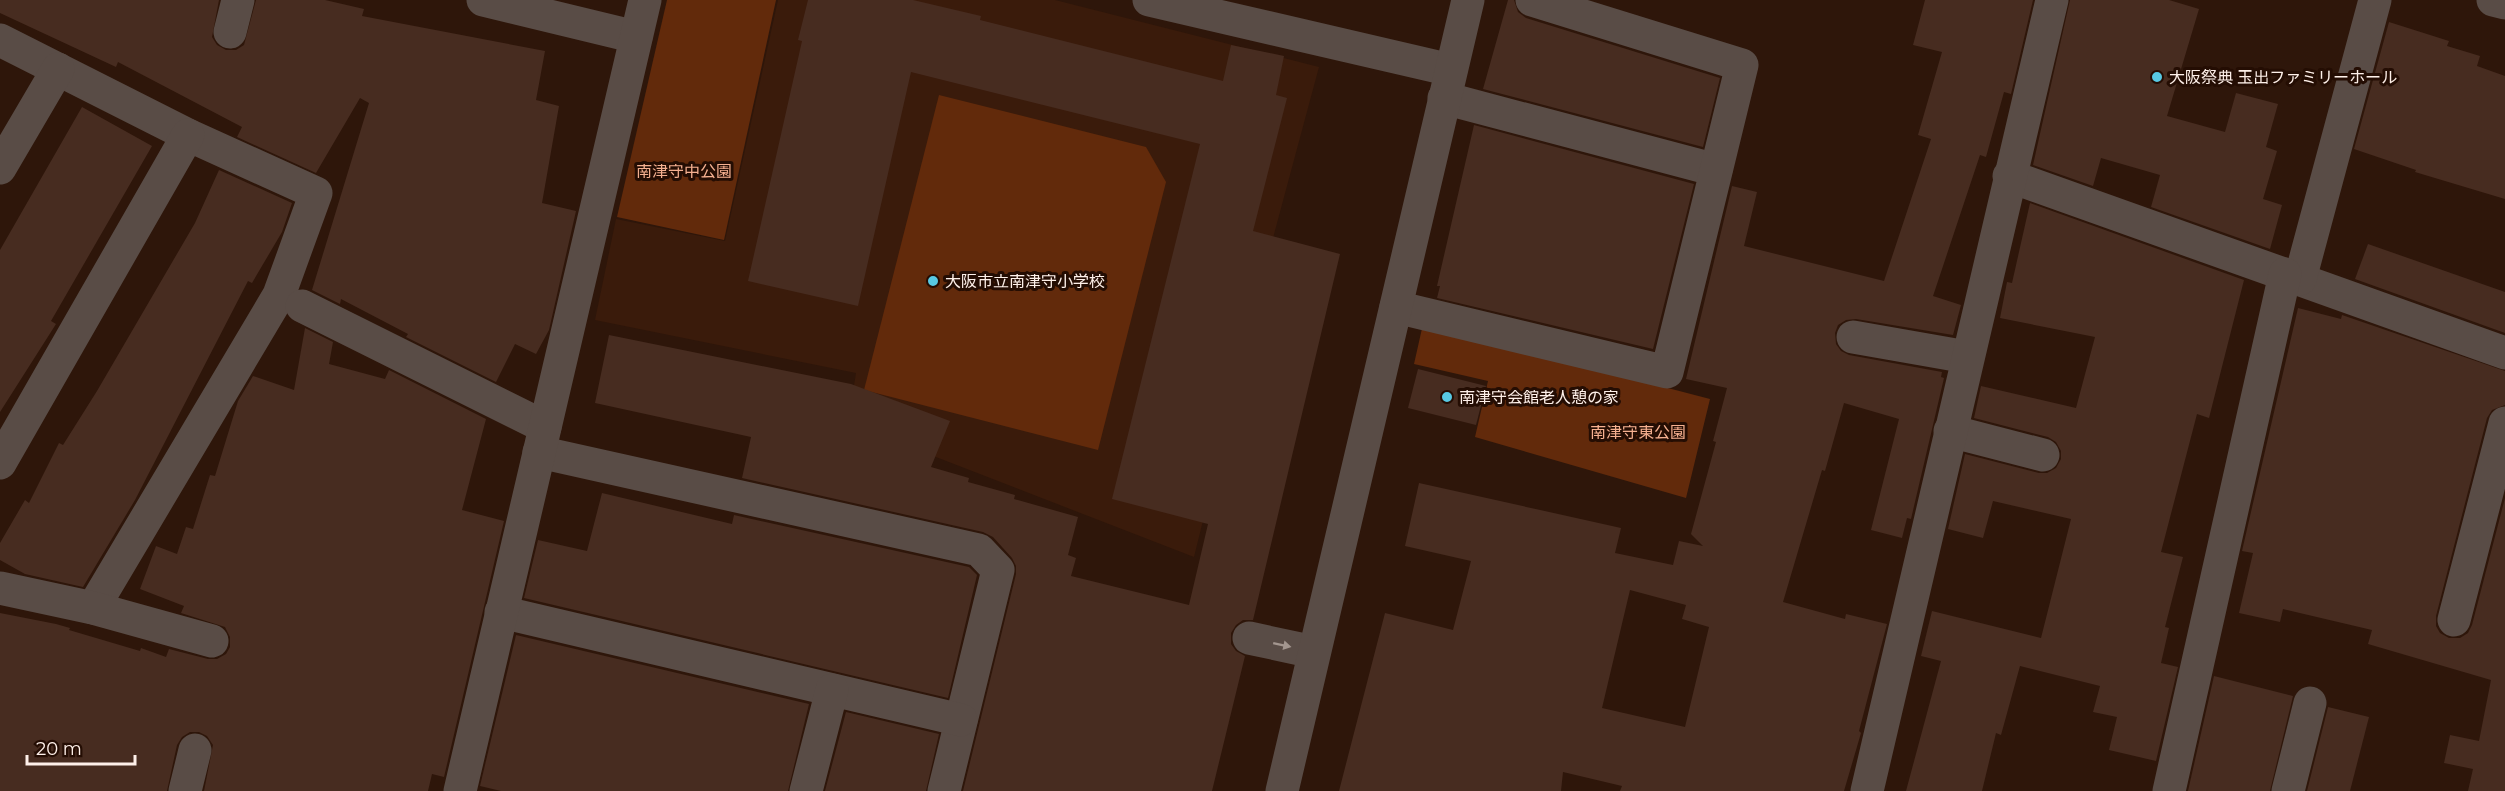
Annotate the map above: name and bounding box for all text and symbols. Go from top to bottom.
place label: 大阪祭典 玉出ファミリーホール [2169,68,2397,87]
marker: 大阪祭典 玉出ファミリーホール [2150,70,2164,84]
park label: 南津守中公園 [636,162,732,181]
place label: 大阪市立南津守小学校 [945,272,1105,291]
marker: 大阪市立南津守小学校 [926,274,940,288]
place label: 南津守会館老人憩の家 [1459,388,1619,407]
marker: 南津守会館老人憩の家 [1440,390,1454,404]
park label: 南津守東公園 [1590,423,1686,442]
one-way arrow [1272,641,1291,650]
scale bar [27,728,135,766]
text: 20 m [36,738,82,760]

